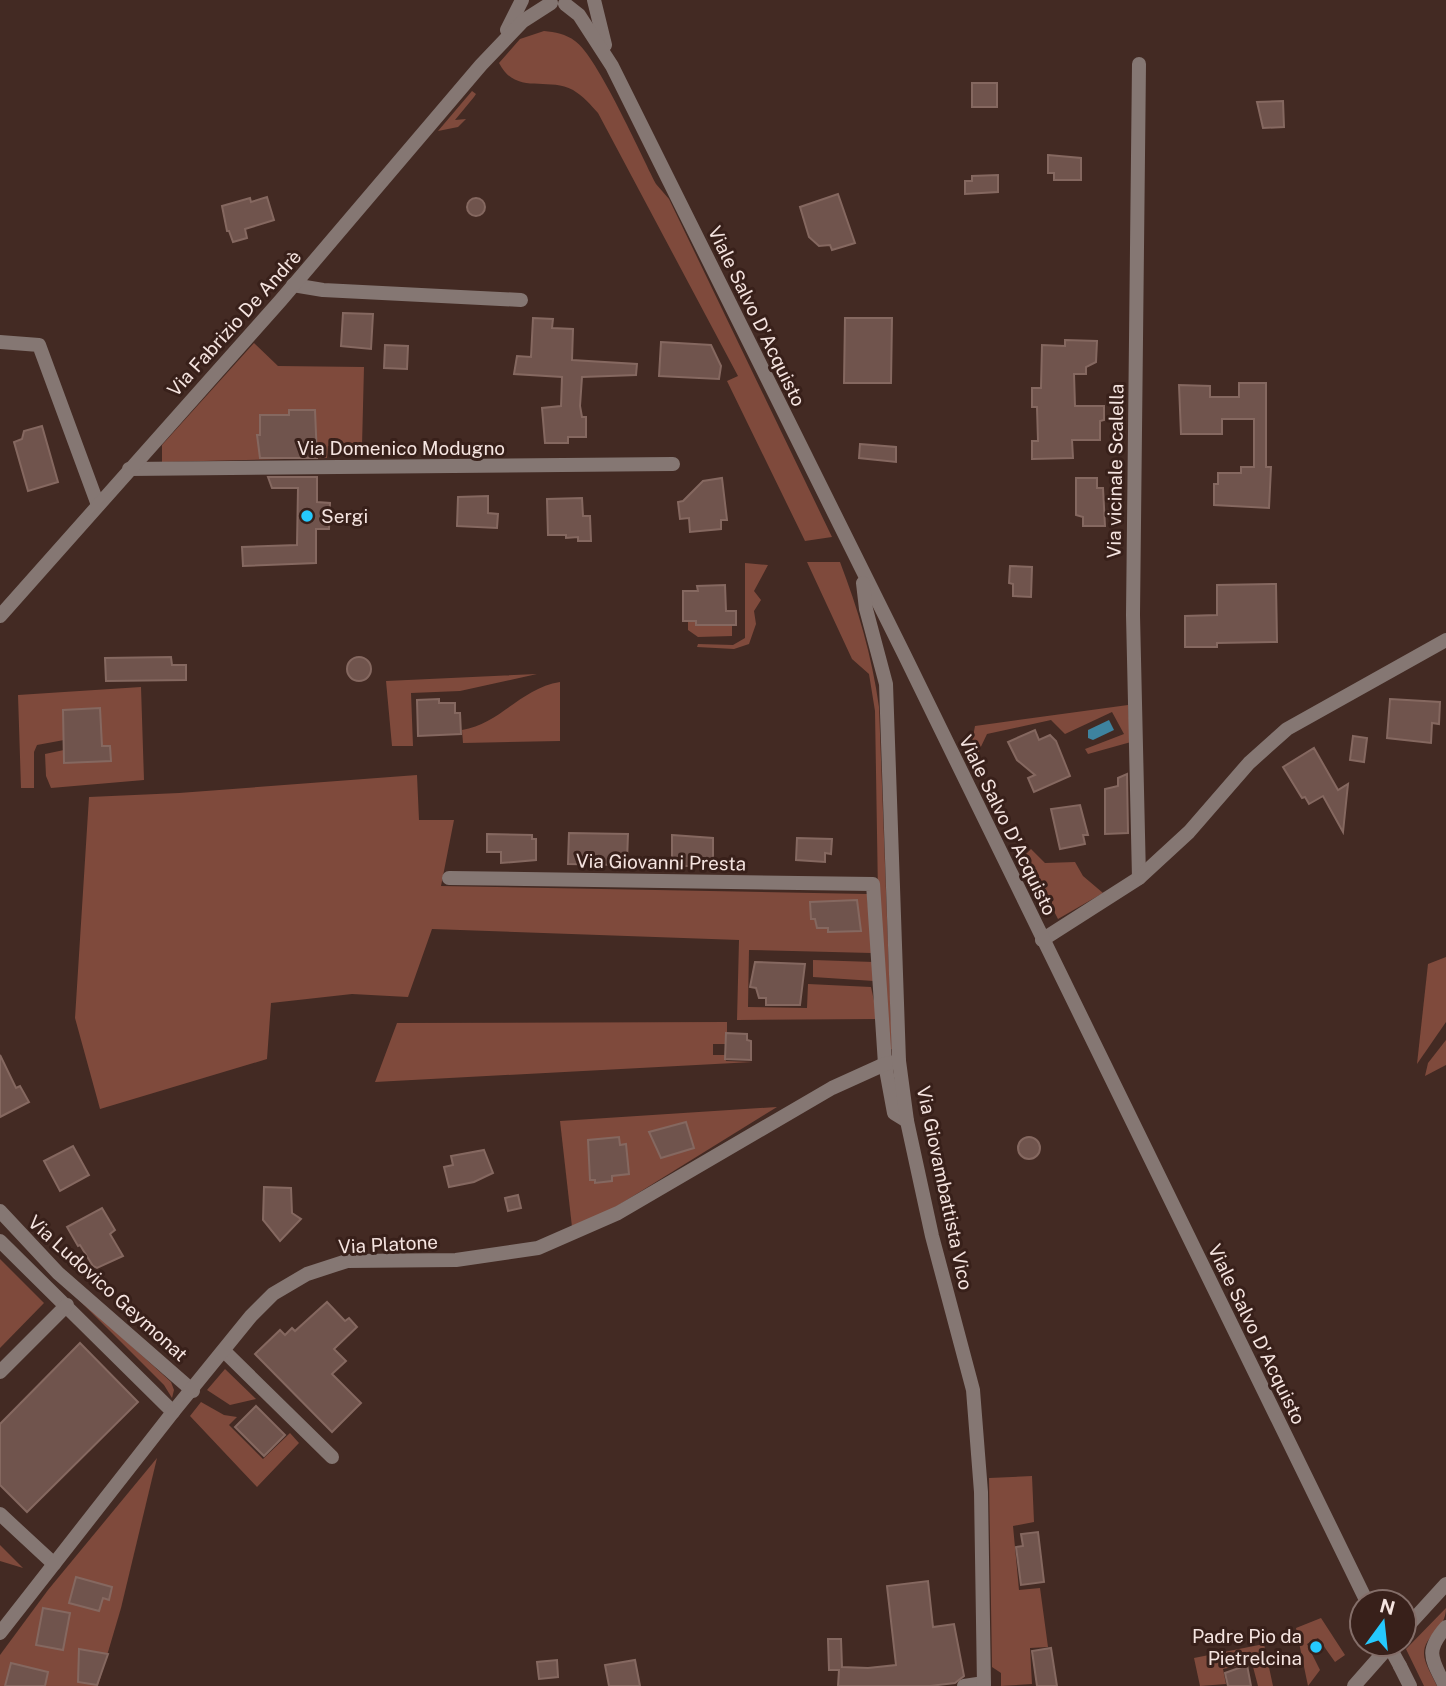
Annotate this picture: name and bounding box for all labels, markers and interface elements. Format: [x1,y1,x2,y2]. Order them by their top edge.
street label: Viale Salvo D'Acquisto [704,222,810,410]
street label: Via Fabrizio De Andrè [163,245,305,401]
street label: Via vicinale Scalella [1102,383,1128,559]
street label: Via Domenico Modugno [297,437,505,459]
place label: Sergi [321,505,368,527]
marker: Sergi [299,508,315,524]
street label: Viale Salvo D'Acquisto [955,731,1061,919]
street label: Via Giovanni Presta [576,850,746,874]
street label: Via Giovambattista Vico [913,1084,977,1292]
street label: Via Ludovico Geymonat [24,1211,192,1365]
street label: Via Platone [337,1230,439,1258]
street label: Viale Salvo D'Acquisto [1204,1240,1310,1428]
north arrow [1348,1588,1418,1658]
text: N [1377,1594,1397,1619]
place label: Padre Pio da Pietrelcina [1192,1625,1302,1669]
marker: Padre Pio da Pietrelcina [1308,1639,1324,1655]

